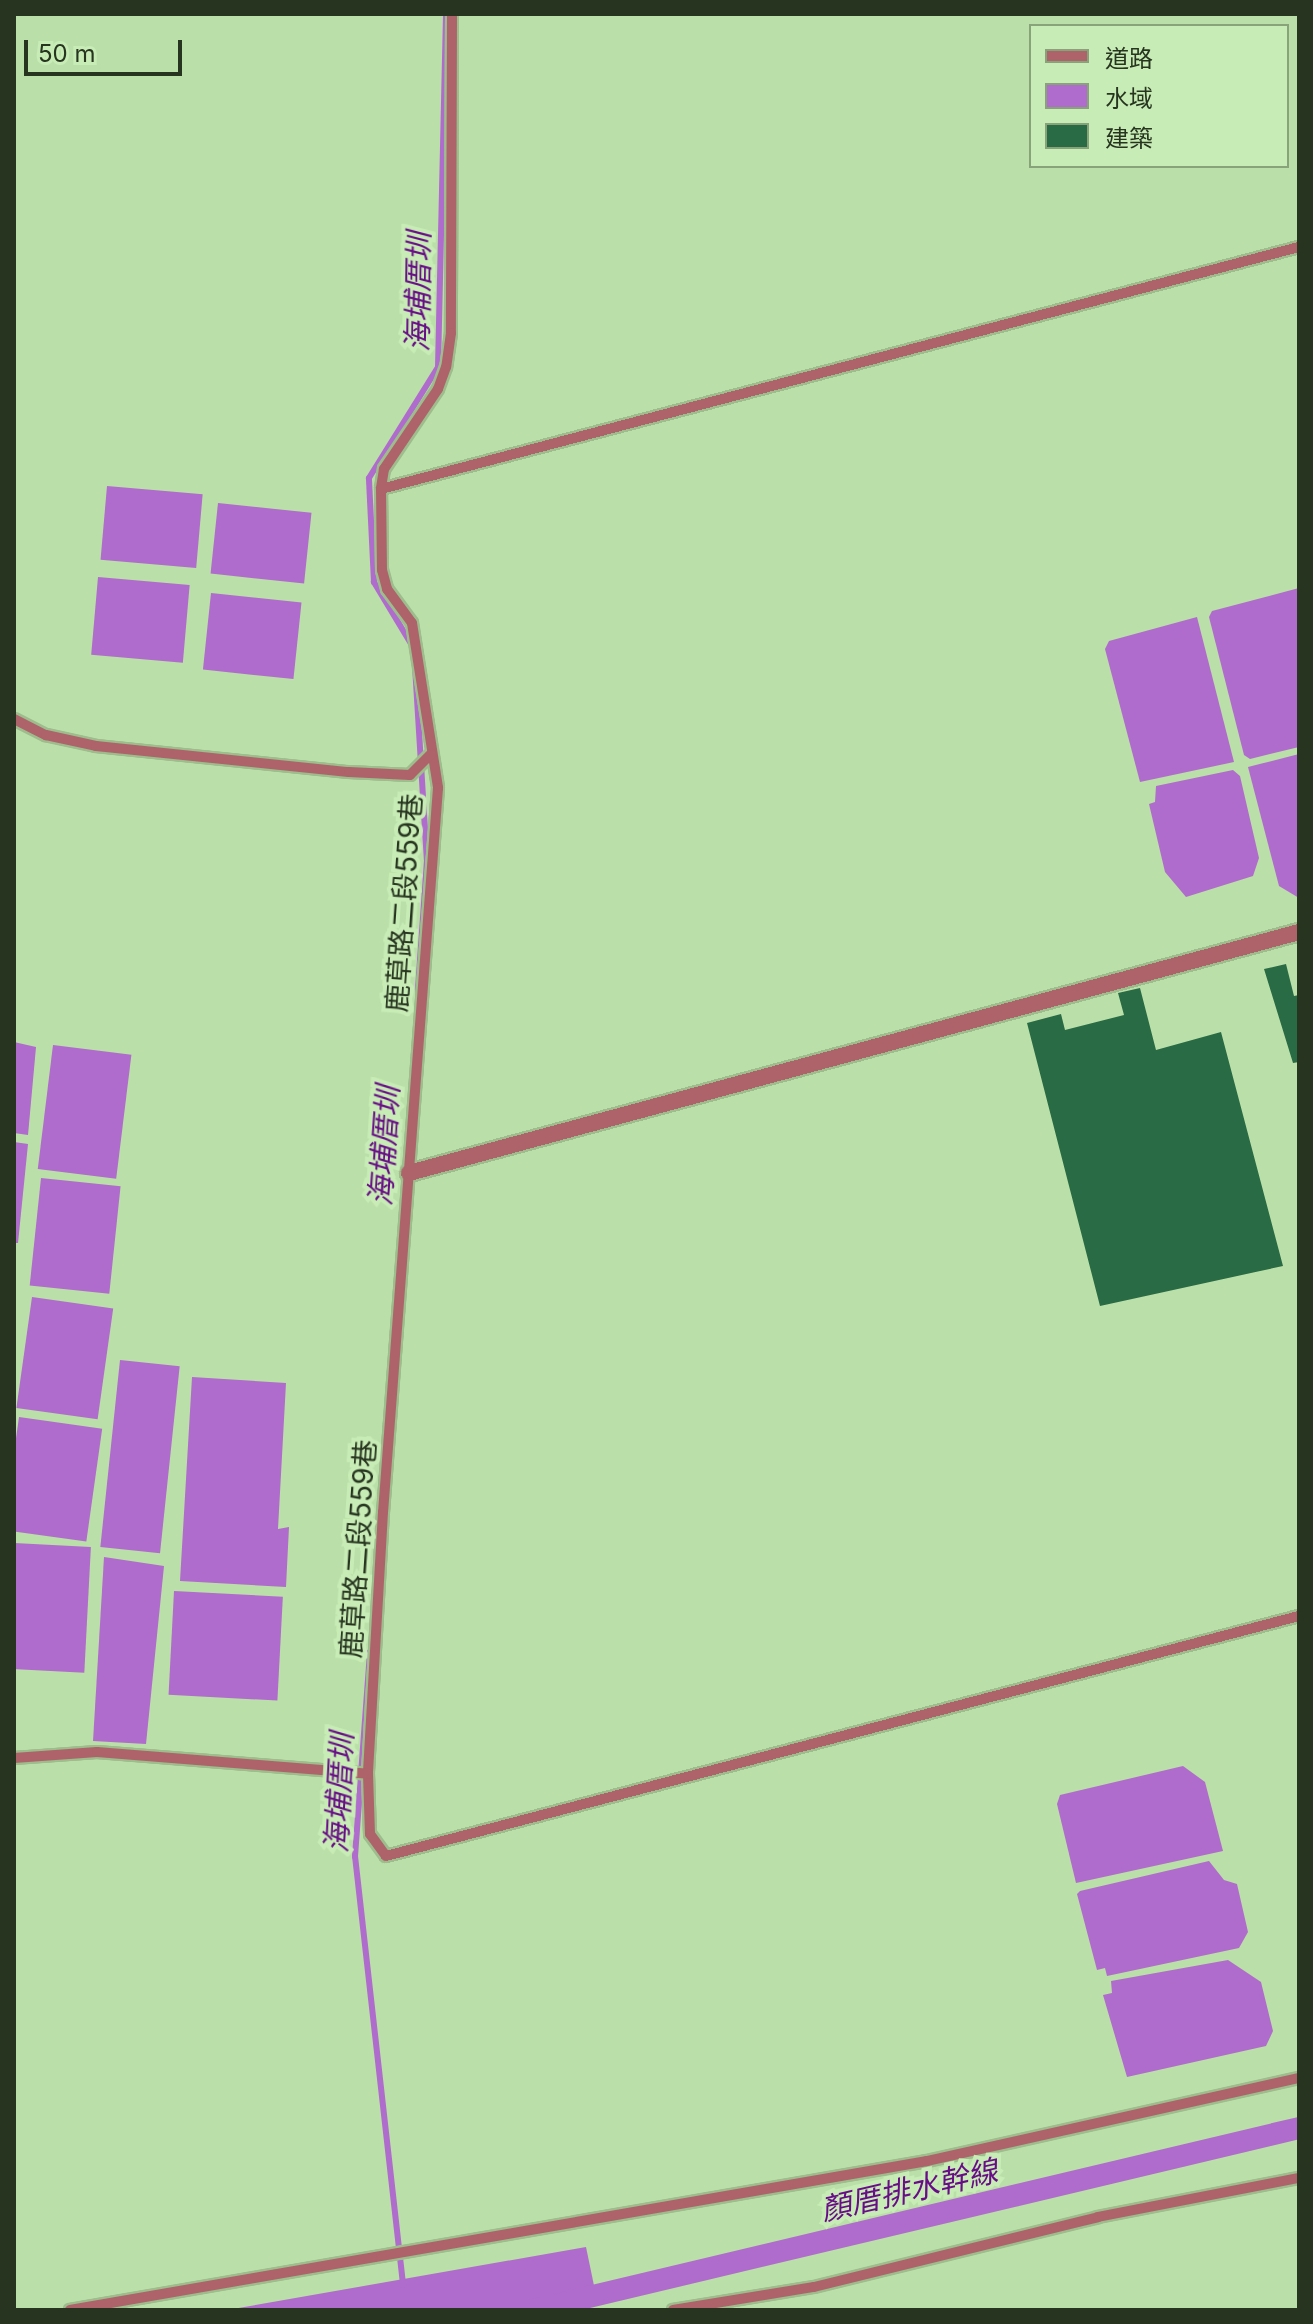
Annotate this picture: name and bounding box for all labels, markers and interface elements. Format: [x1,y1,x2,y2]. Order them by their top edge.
scale bar [28,24,186,74]
legend [1029,24,1289,168]
text: 50 m [38,39,96,68]
text: 道路 [1105,44,1153,73]
text: 水域 [1105,84,1153,113]
text: 建築 [1105,124,1153,153]
water label: 海埔厝圳 [399,232,437,352]
street label: 鹿草路二段559巷 [380,792,428,1014]
water label: 海埔厝圳 [362,1085,406,1207]
street label: 鹿草路二段559巷 [334,1438,382,1660]
water label: 海埔厝圳 [318,1732,360,1854]
water label: 顏厝排水幹線 [817,2152,1001,2228]

